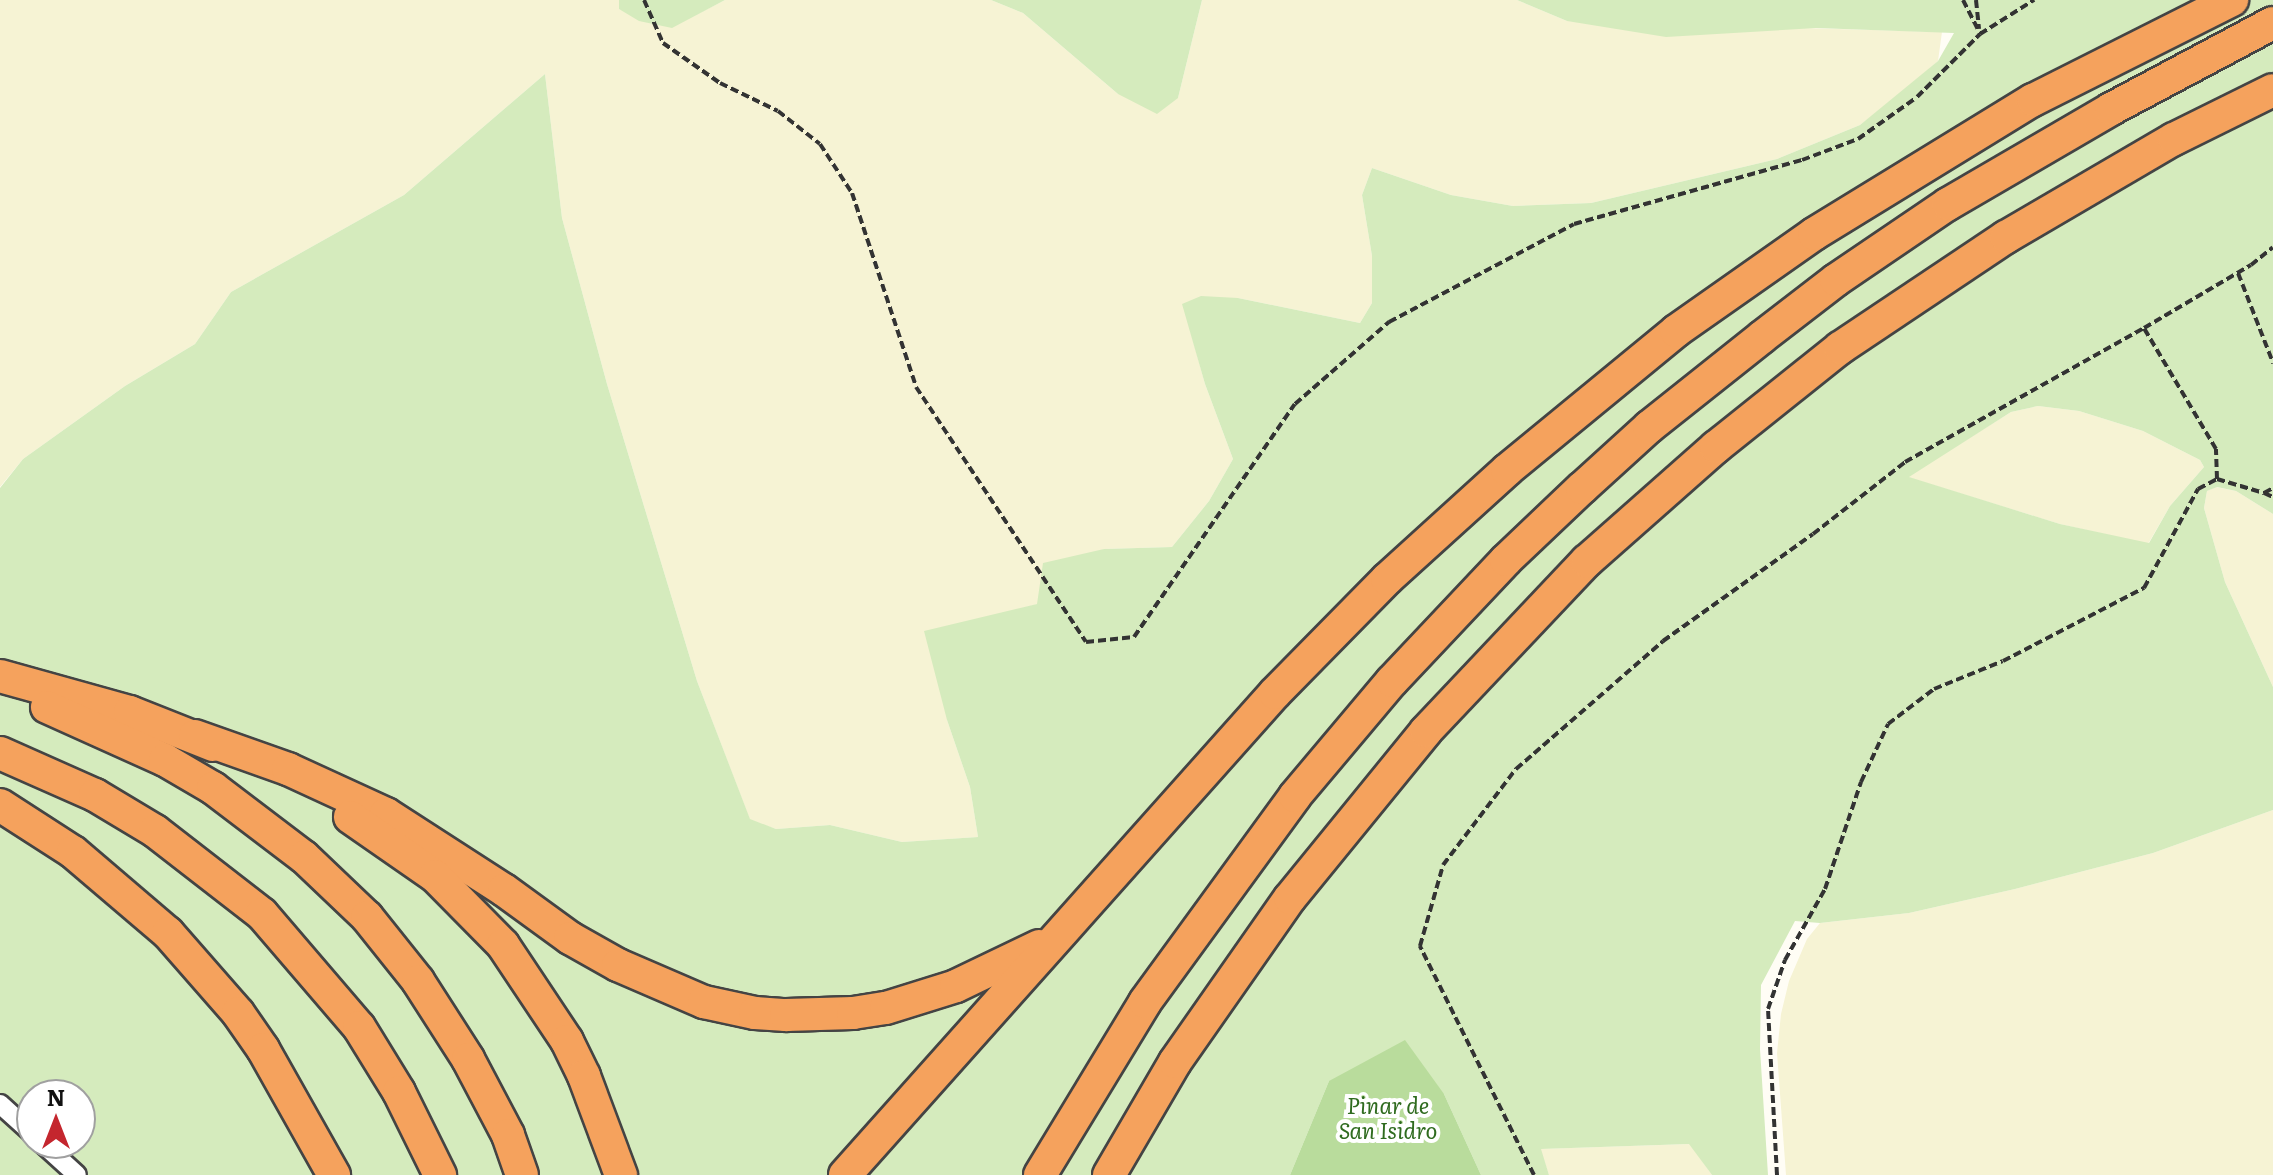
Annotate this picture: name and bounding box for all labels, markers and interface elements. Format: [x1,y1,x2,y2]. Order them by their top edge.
north arrow [16,1079,96,1159]
text: N [47,1080,65,1113]
park label: Pinar de San Isidro [1339,1091,1437,1142]

